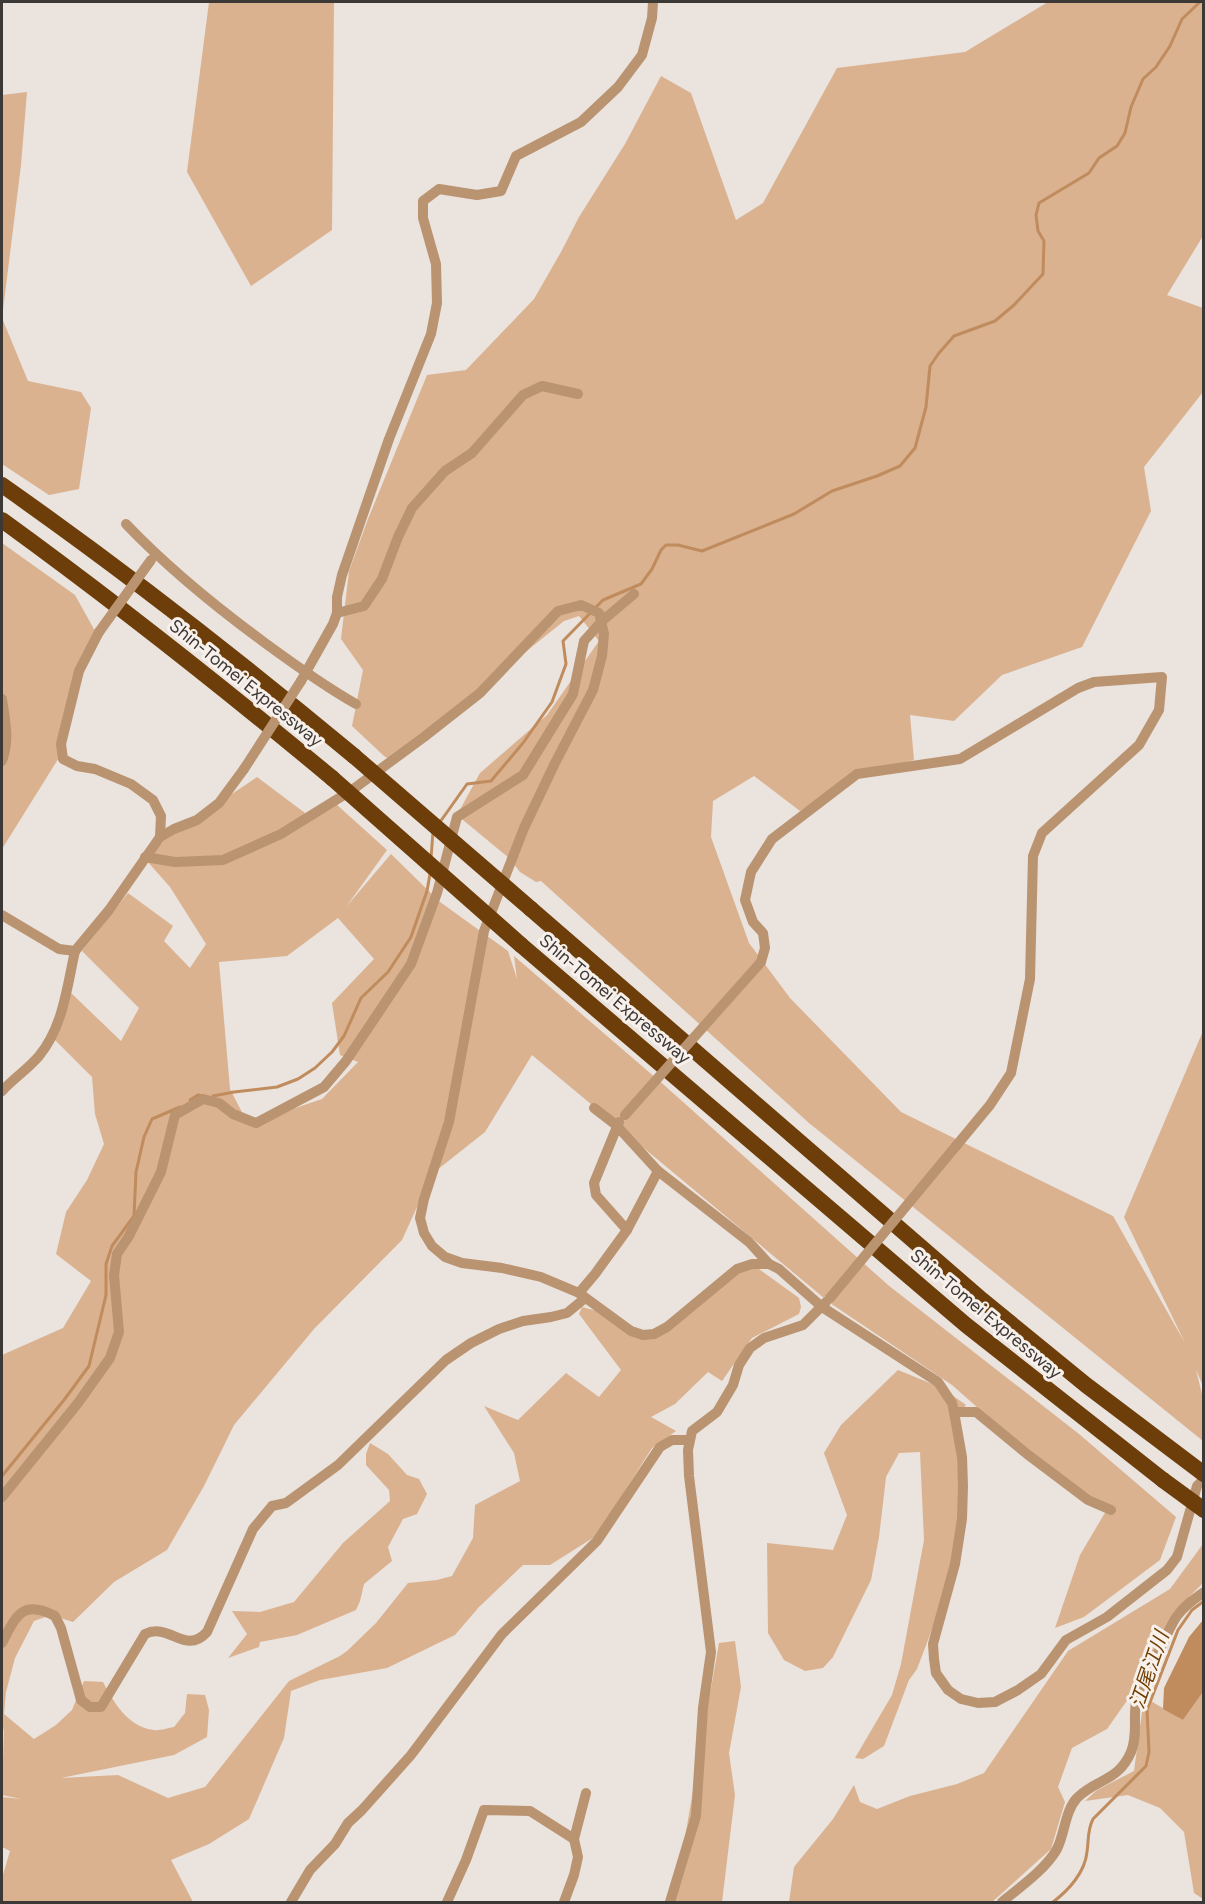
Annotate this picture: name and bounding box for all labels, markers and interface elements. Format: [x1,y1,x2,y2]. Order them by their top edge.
street label: Shin-Tomei Expressway [165,614,327,752]
street label: Shin-Tomei Expressway [535,929,696,1069]
street label: Shin-Tomei Expressway [906,1244,1067,1384]
water label: 江尾江川 [1125,1626,1174,1712]

